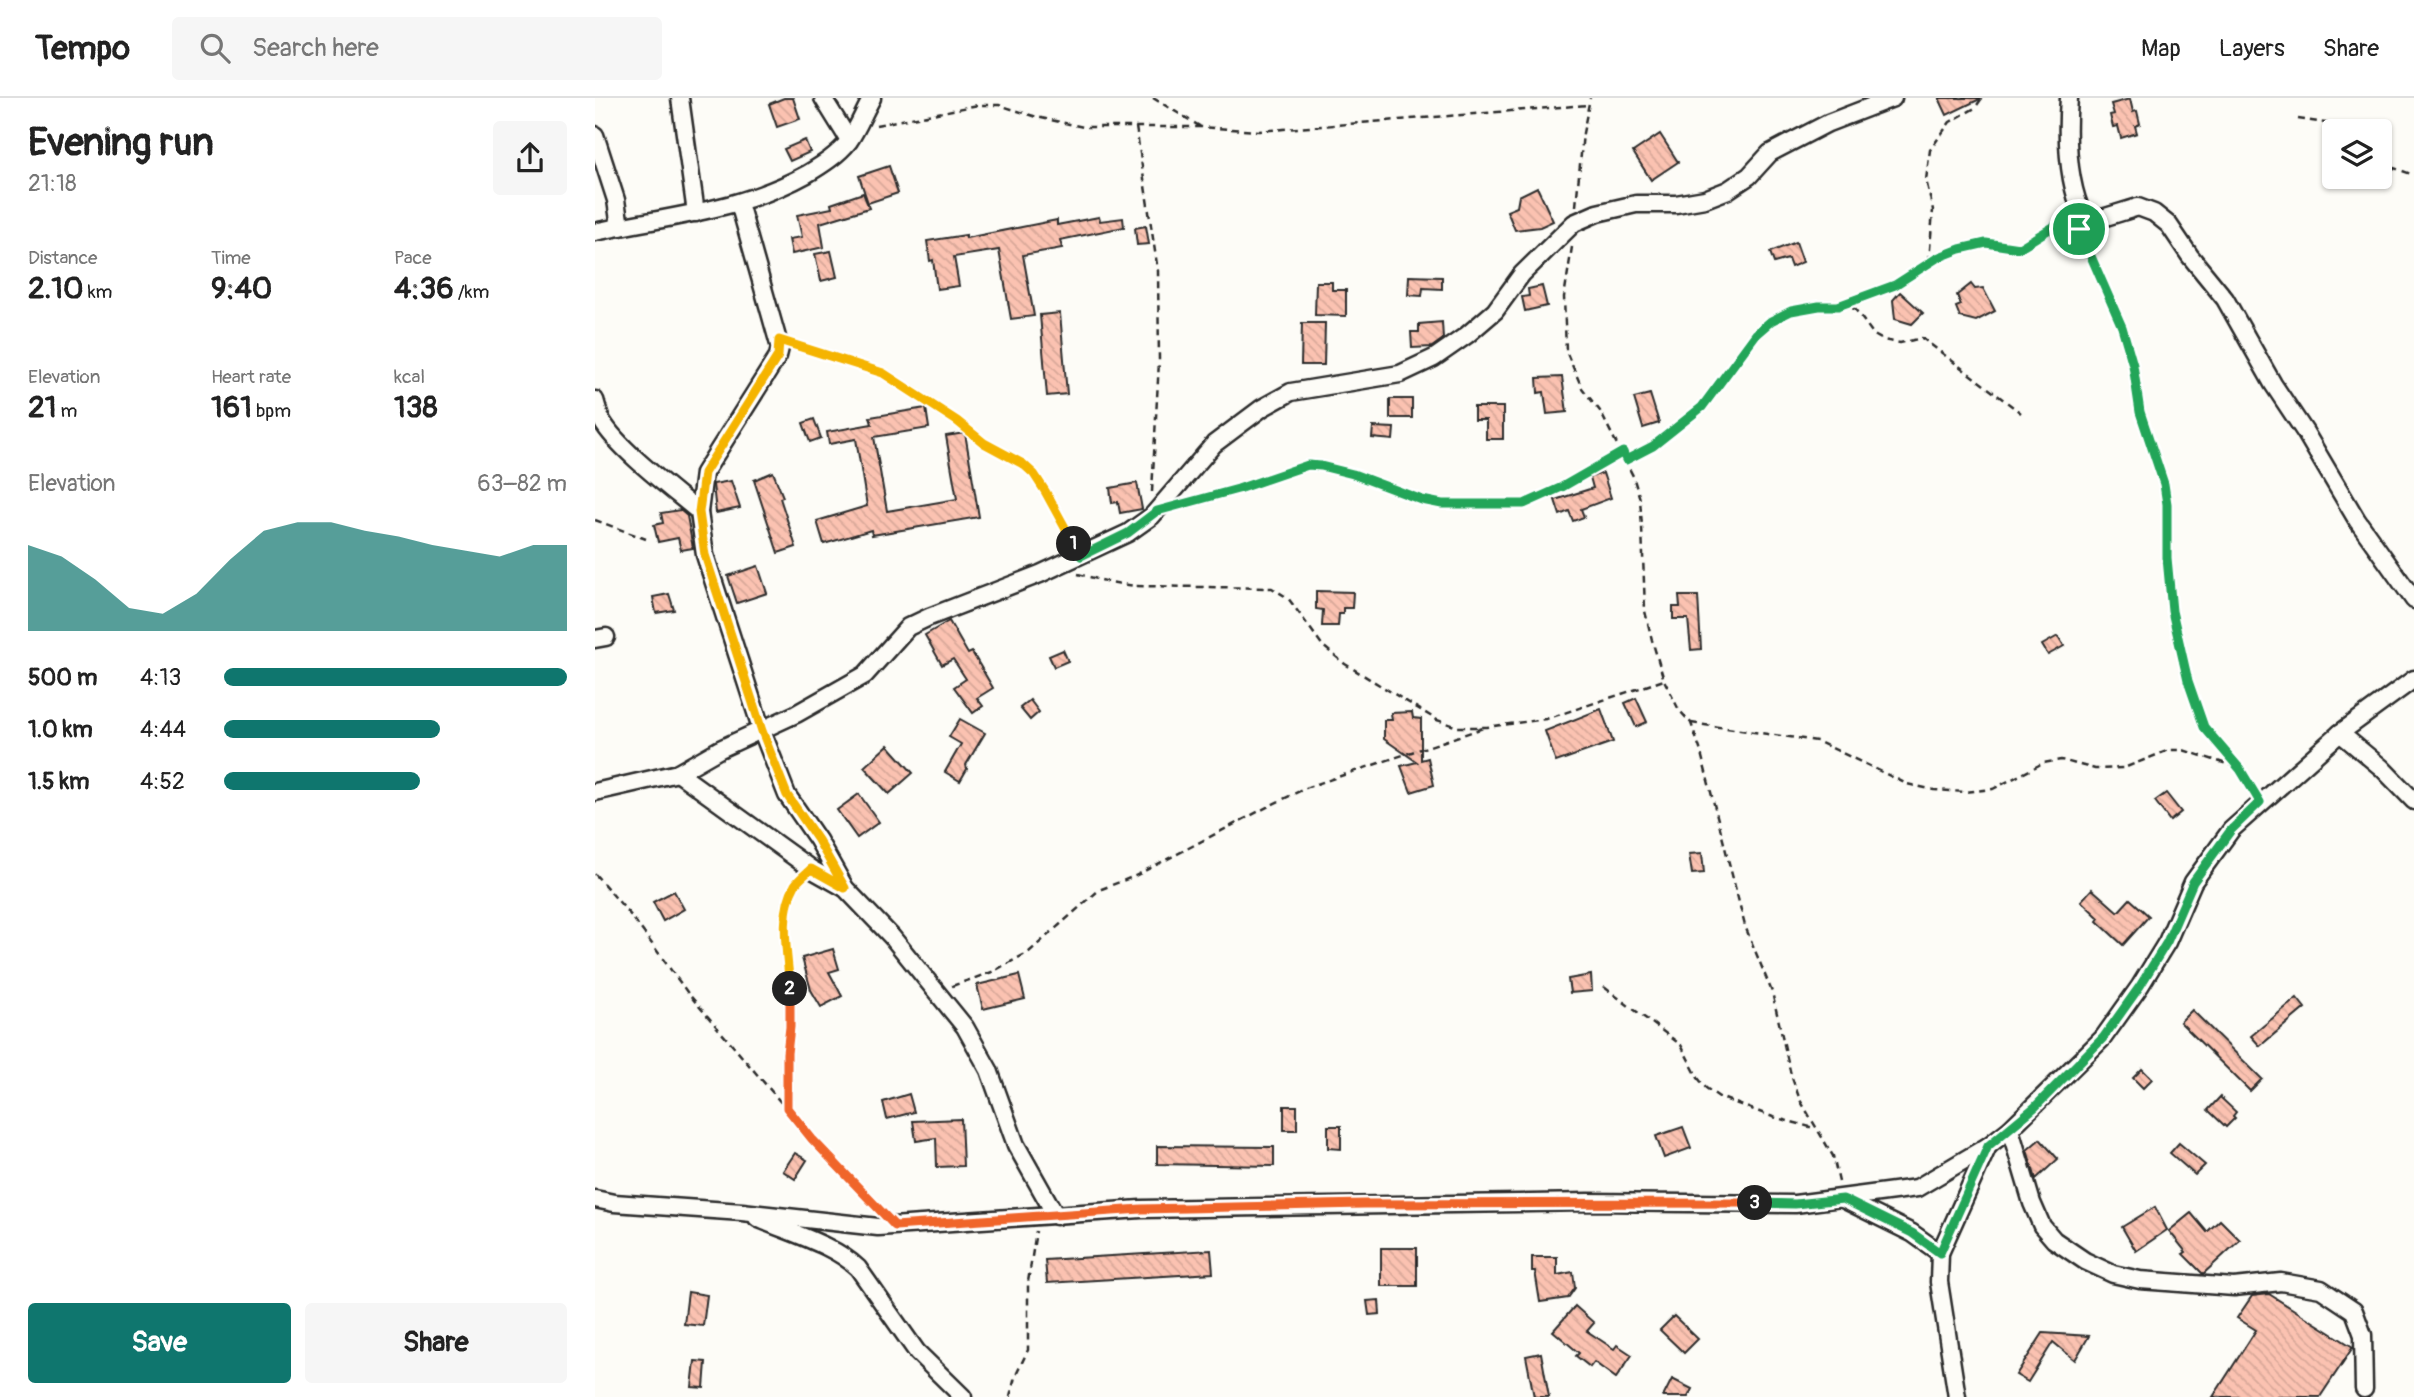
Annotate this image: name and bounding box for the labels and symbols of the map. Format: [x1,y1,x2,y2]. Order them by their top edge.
pin [2049,199,2109,259]
pin: 1 [1057,526,1091,562]
pin: 2 [773,972,807,1006]
pin: 3 [1737,1186,1773,1220]

